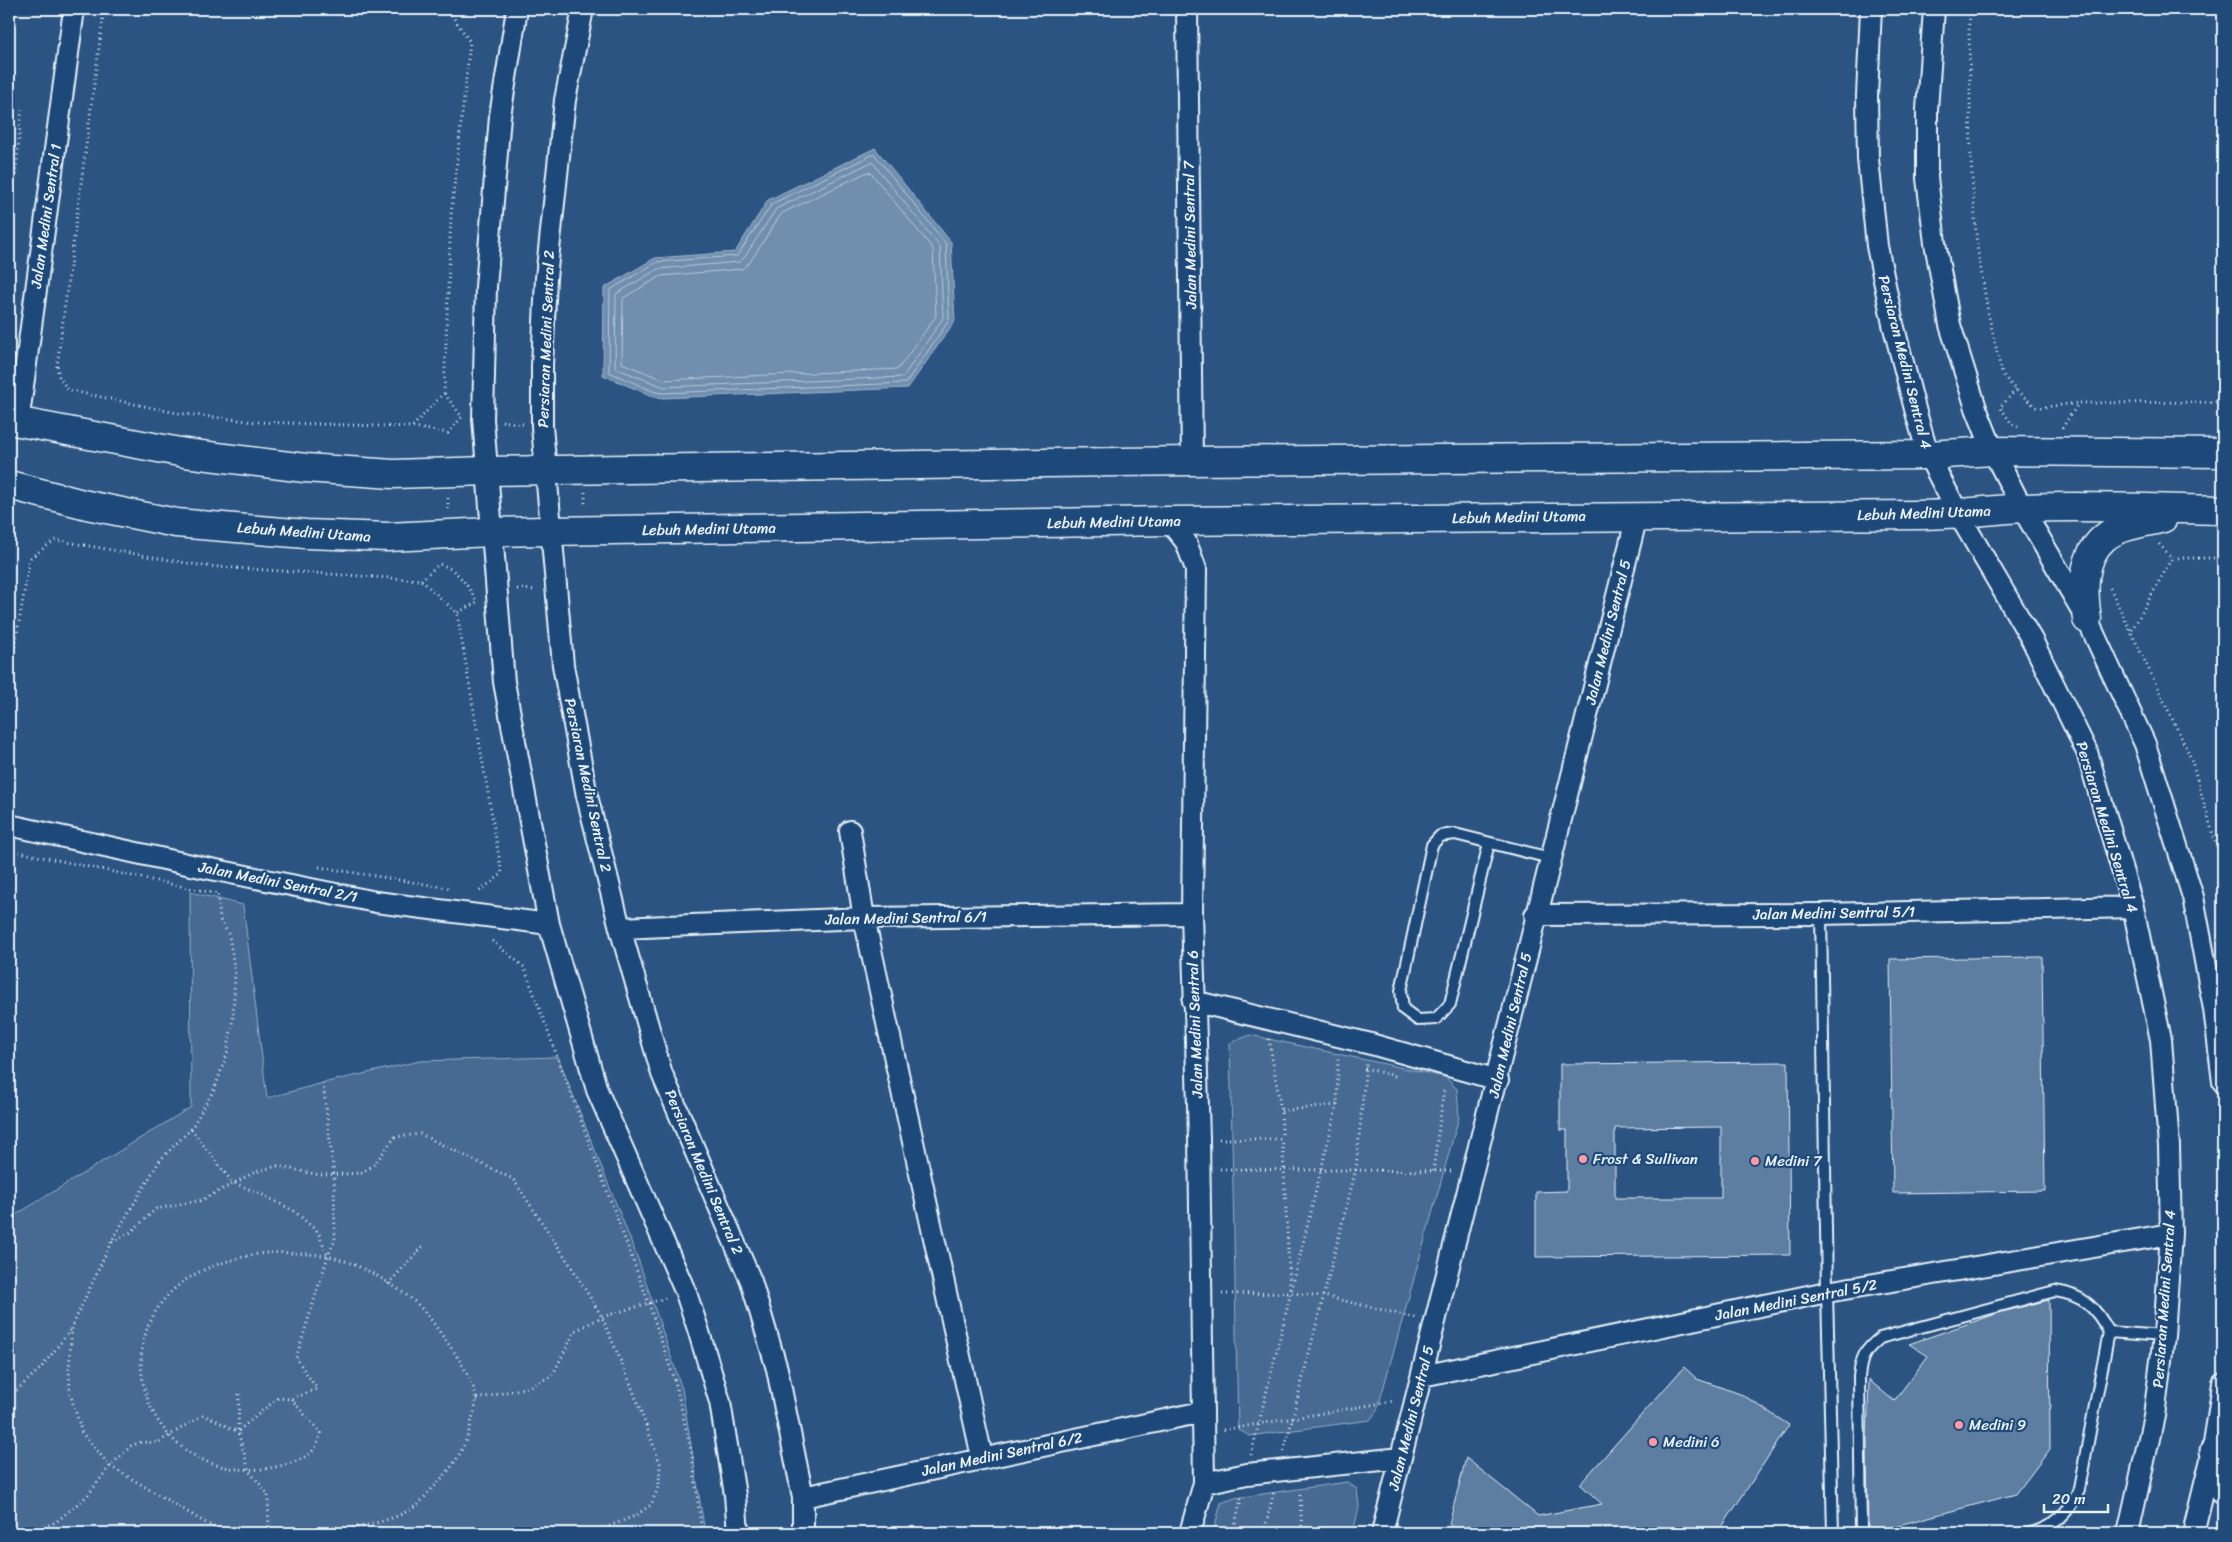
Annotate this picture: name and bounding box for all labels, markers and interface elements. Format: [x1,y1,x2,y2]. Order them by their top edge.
street label: Jalan Medini Sentral 1 [23,142,69,291]
street label: Jalan Medini Sentral 7 [1176,159,1204,310]
street label: Persiaran Medini Sentral 2 [530,249,562,428]
street label: Persiaran Medini Sentral 4 [1871,272,1939,452]
street label: Lebuh Medini Utama [1857,498,1992,528]
street label: Lebuh Medini Utama [1452,503,1587,531]
street label: Lebuh Medini Utama [1047,508,1182,536]
street label: Lebuh Medini Utama [236,514,372,550]
street label: Lebuh Medini Utama [642,515,777,543]
street label: Jalan Medini Sentral 5 [1577,557,1639,708]
street label: Persiaran Medini Sentral 2 [557,695,619,875]
street label: Persiaran Medini Sentral 4 [2068,738,2146,916]
street label: Jalan Medini Sentral 2/1 [195,854,360,910]
street label: Jalan Medini Sentral 5/1 [1752,899,1915,927]
street label: Jalan Medini Sentral 6/1 [824,904,987,932]
street label: Jalan Medini Sentral 6 [1179,950,1211,1099]
street label: Jalan Medini Sentral 5 [1480,950,1539,1101]
street label: Persiaran Medini Sentral 2 [657,1085,751,1259]
place label: Frost & Sullivan [1593,1146,1698,1172]
place label: Medini 7 [1765,1148,1823,1174]
marker: Frost & Sullivan [1577,1153,1589,1165]
marker: Medini 7 [1749,1155,1761,1167]
street label: Persiaran Medini Sentral 4 [2145,1209,2183,1389]
street label: Jalan Medini Sentral 5/2 [1712,1271,1880,1329]
street label: Jalan Medini Sentral 5 [1380,1343,1442,1494]
place label: Medini 9 [1969,1412,2026,1438]
marker: Medini 9 [1953,1419,1965,1431]
street label: Jalan Medini Sentral 6/2 [918,1424,1085,1484]
place label: Medini 6 [1663,1429,1720,1455]
marker: Medini 6 [1647,1436,1659,1448]
scale bar [2044,1482,2108,1514]
text: 20 m [2052,1486,2086,1512]

